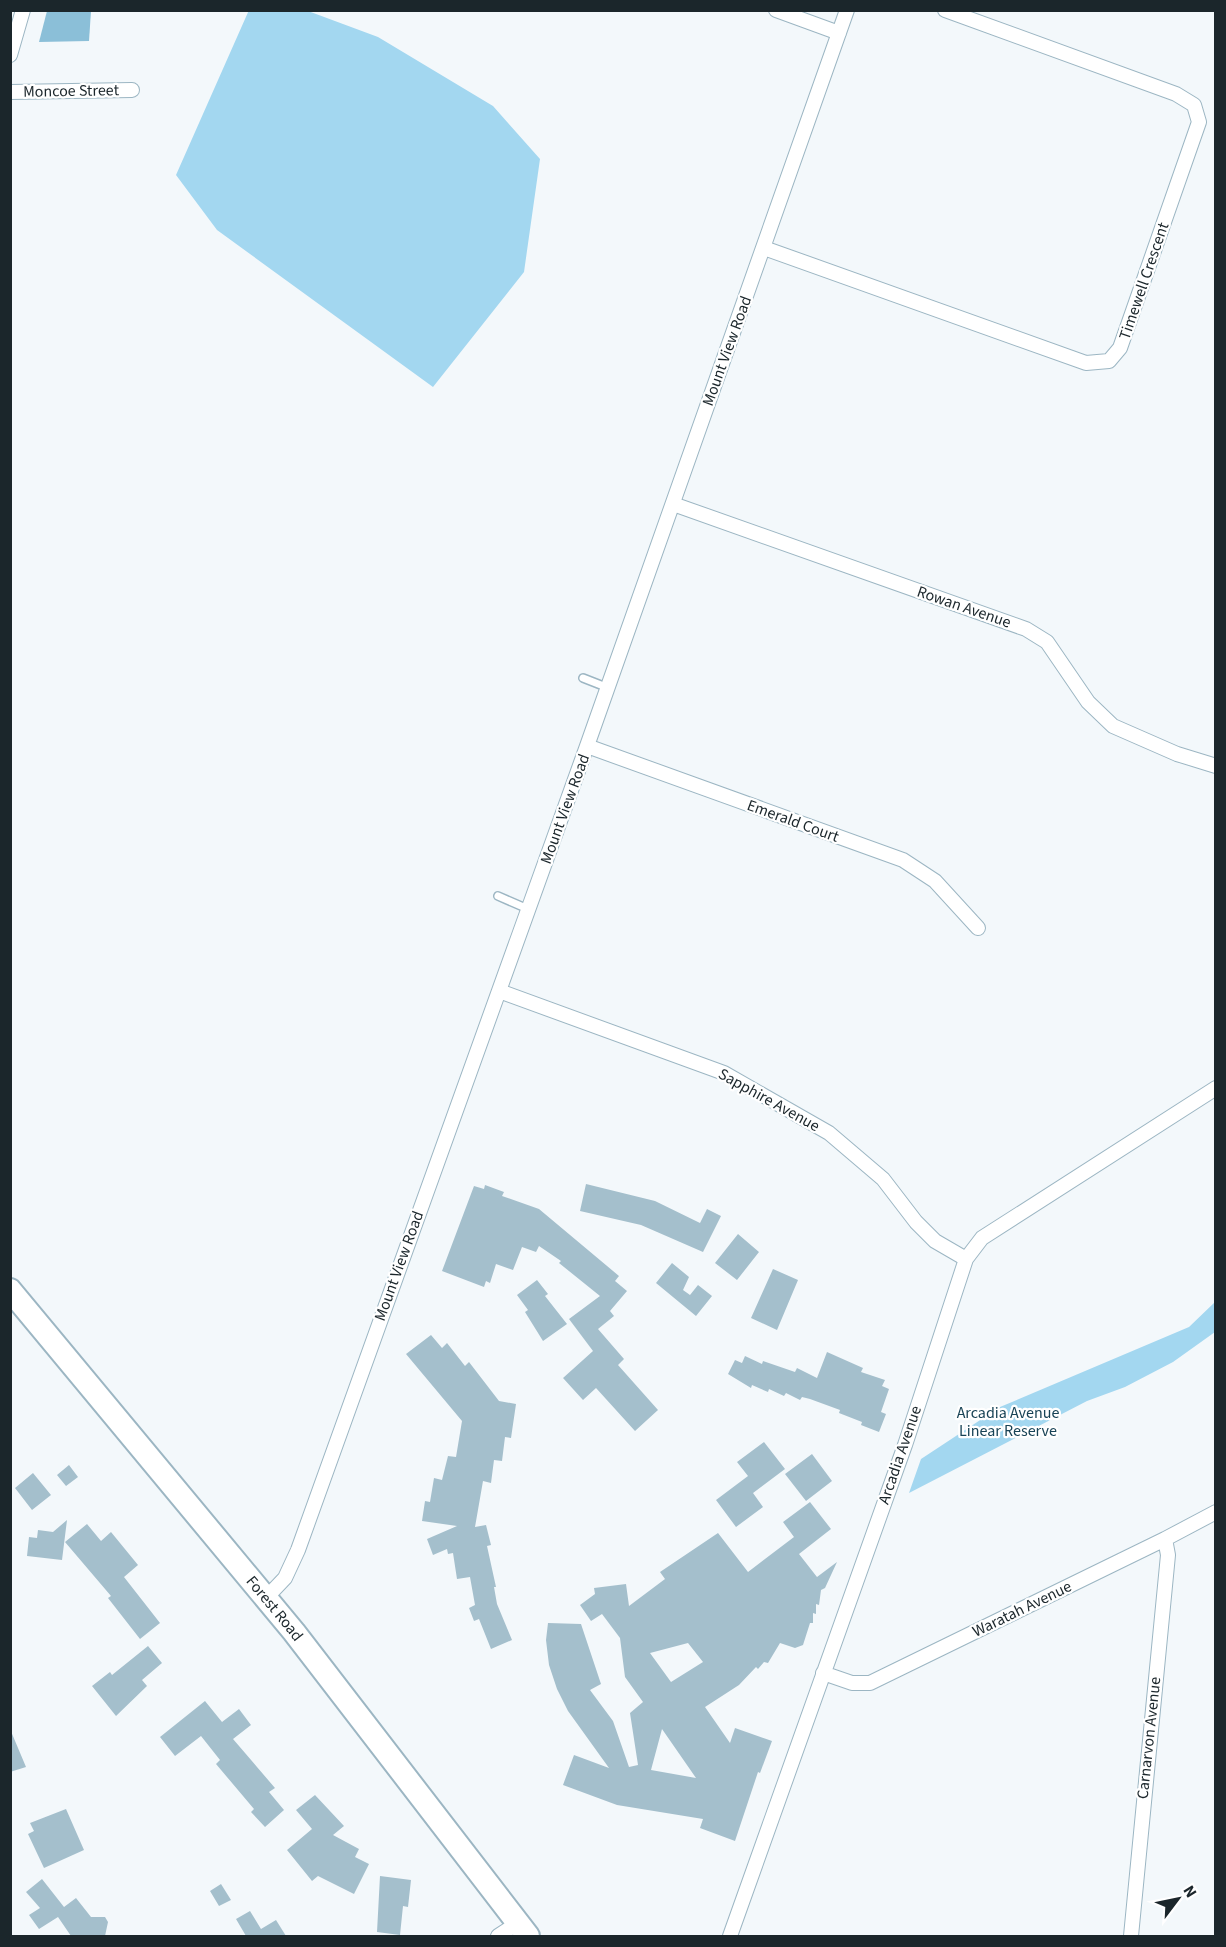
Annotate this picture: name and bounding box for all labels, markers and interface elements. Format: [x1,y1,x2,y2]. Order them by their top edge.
street label: Moncoe Street [23,79,120,103]
street label: Timewell Crescent [1114,219,1175,343]
street label: Mount View Road [697,293,757,409]
street label: Rowan Avenue [914,581,1014,633]
street label: Mount View Road [535,751,595,867]
street label: Emerald Court [744,794,843,848]
street label: Sapphire Avenue [714,1063,824,1137]
street label: Mount View Road [369,1208,429,1324]
park label: Arcadia Avenue Linear Reserve [957,1402,1059,1442]
street label: Arcadia Avenue [873,1403,927,1507]
street label: Forest Road [241,1571,308,1646]
street label: Waratah Avenue [969,1575,1075,1643]
street label: Carnarvon Avenue [1132,1676,1166,1800]
north arrow [1148,1869,1208,1929]
text: N [1178,1881,1202,1902]

